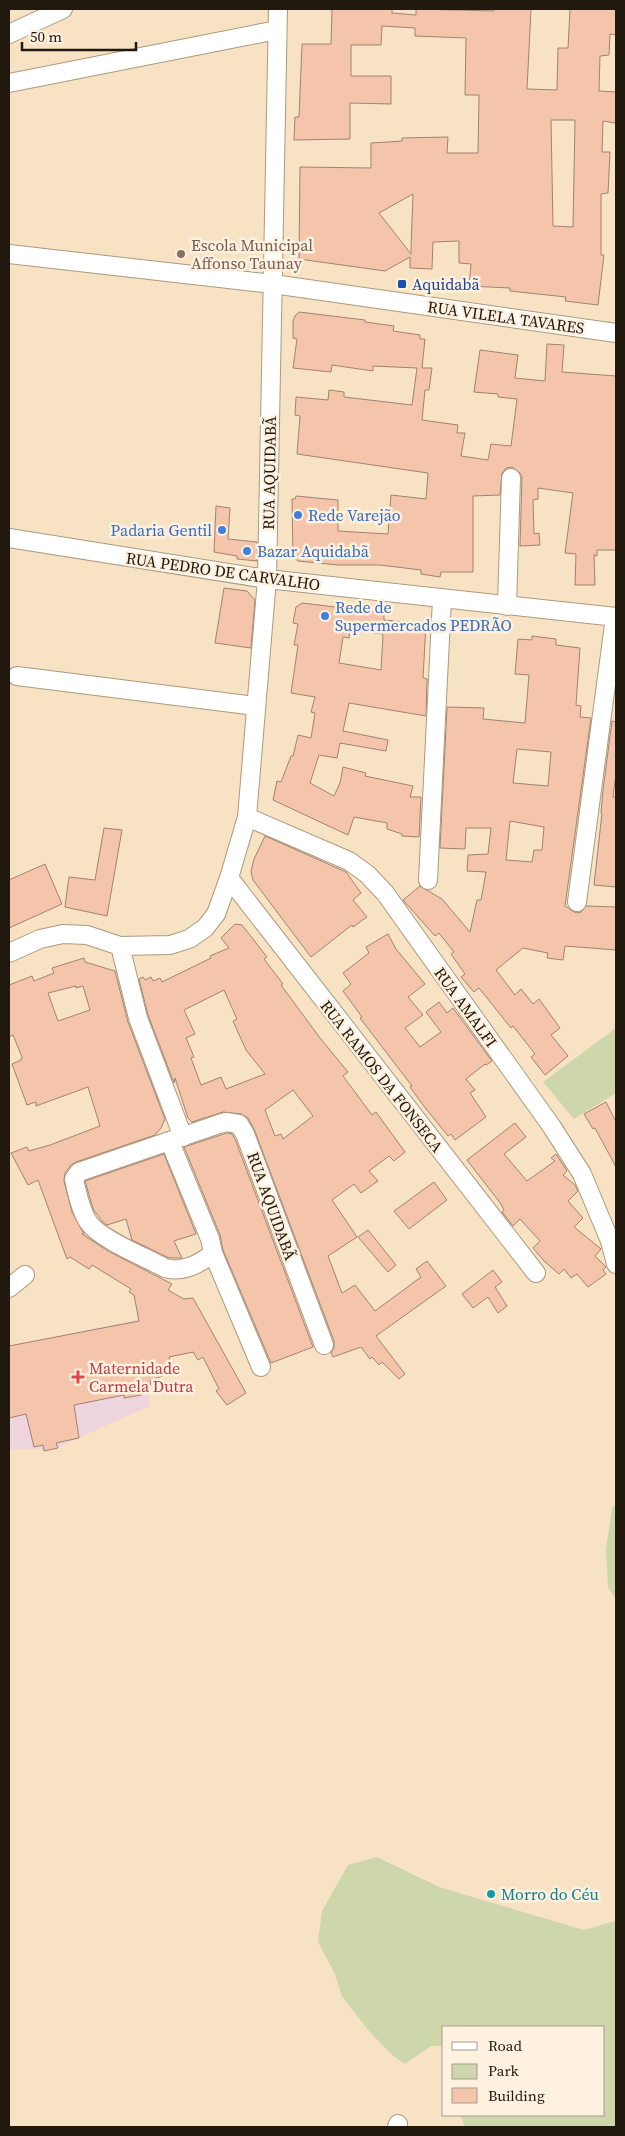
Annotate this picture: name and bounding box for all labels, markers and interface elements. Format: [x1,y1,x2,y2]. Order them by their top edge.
scale bar [22,20,136,52]
text: 50 m [30,26,62,47]
place label: Escola Municipal Affonso Taunay [191,234,313,274]
marker: Escola Municipal Affonso Taunay [175,248,187,260]
place label: Aquidabã [412,273,481,295]
marker: Aquidabã [396,278,408,290]
street label: RUA VILELA TAVARES [426,295,586,339]
street label: RUA AQUIDABÃ [257,415,281,530]
place label: Rede Varejão [308,504,401,526]
marker: Rede Varejão [292,509,304,521]
place label: Padaria Gentil [111,519,212,541]
marker: Padaria Gentil [216,524,228,536]
place label: Bazar Aquidabã [257,540,370,562]
marker: Bazar Aquidabã [241,545,253,557]
street label: RUA PEDRO DE CARVALHO [124,546,322,596]
place label: Rede de Supermercados PEDRÃO [335,596,512,636]
marker: Rede de Supermercados PEDRÃO [319,610,331,622]
street label: RUA AMALFI [429,962,503,1052]
street label: RUA RAMOS DA FONSECA [316,995,449,1157]
street label: RUA AQUIDABÃ [242,1149,302,1264]
place label: Maternidade Carmela Dutra [89,1357,194,1397]
marker: Maternidade Carmela Dutra [71,1370,85,1384]
place label: Morro do Céu [501,1883,599,1905]
marker: Morro do Céu [485,1888,497,1900]
legend [442,2026,605,2116]
text: Road [488,2035,522,2056]
text: Park [488,2060,520,2081]
text: Building [488,2085,545,2106]

